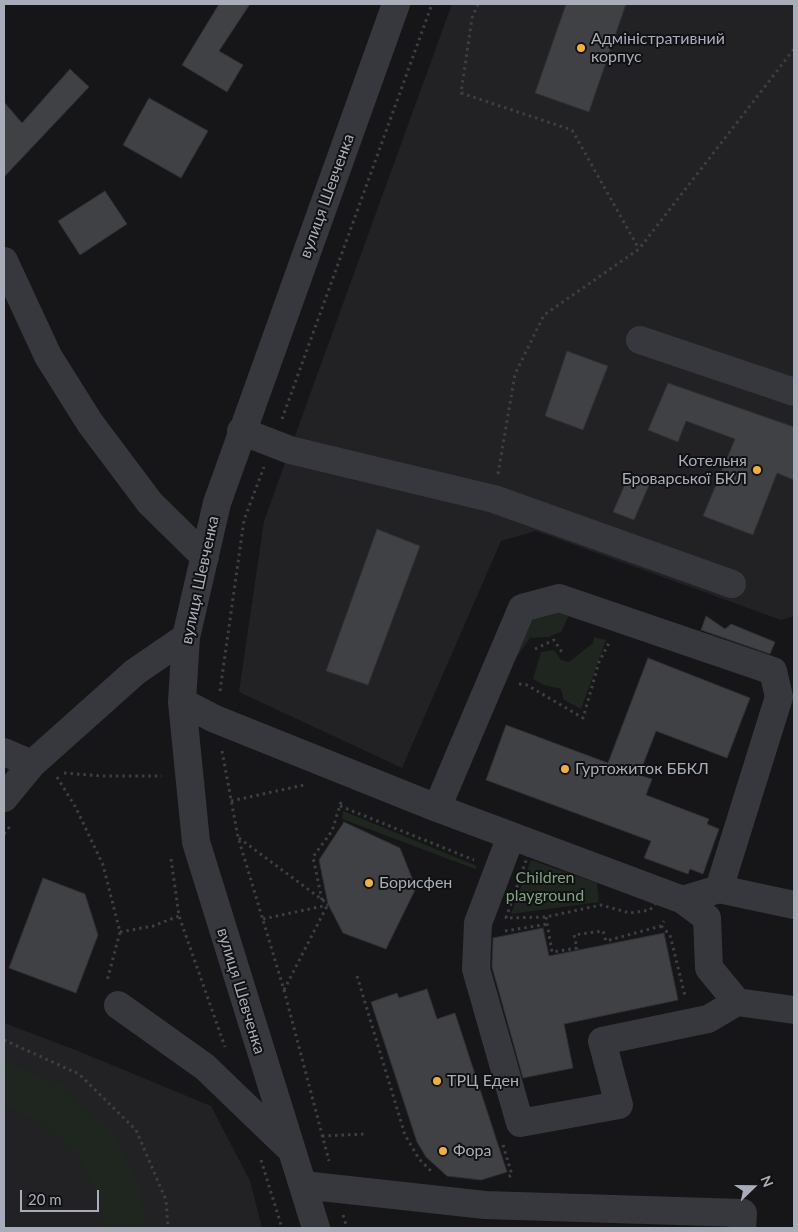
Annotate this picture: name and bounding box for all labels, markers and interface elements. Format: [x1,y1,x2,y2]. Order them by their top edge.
place label: Адміністративний корпус [591,29,725,67]
marker: Адміністративний корпус [575,42,587,54]
street label: вулиця Шевченка [296,131,358,261]
place label: Котельня Броварської БКЛ [622,451,747,489]
marker: Котельня Броварської БКЛ [751,464,763,476]
street label: вулиця Шевченка [177,514,223,646]
place label: Гуртожиток ББКЛ [575,759,709,779]
marker: Гуртожиток ББКЛ [559,763,571,775]
park label: Children playground [506,868,584,906]
place label: Борисфен [379,873,452,893]
marker: Борисфен [363,877,375,889]
street label: вулиця Шевченка [213,926,269,1056]
place label: ТРЦ Еден [447,1071,519,1091]
marker: ТРЦ Еден [431,1075,443,1087]
place label: Фора [453,1141,491,1161]
marker: Фора [437,1145,449,1157]
north arrow [728,1162,778,1212]
text: N [757,1173,777,1189]
scale bar [22,1180,101,1212]
text: 20 m [28,1190,62,1208]

